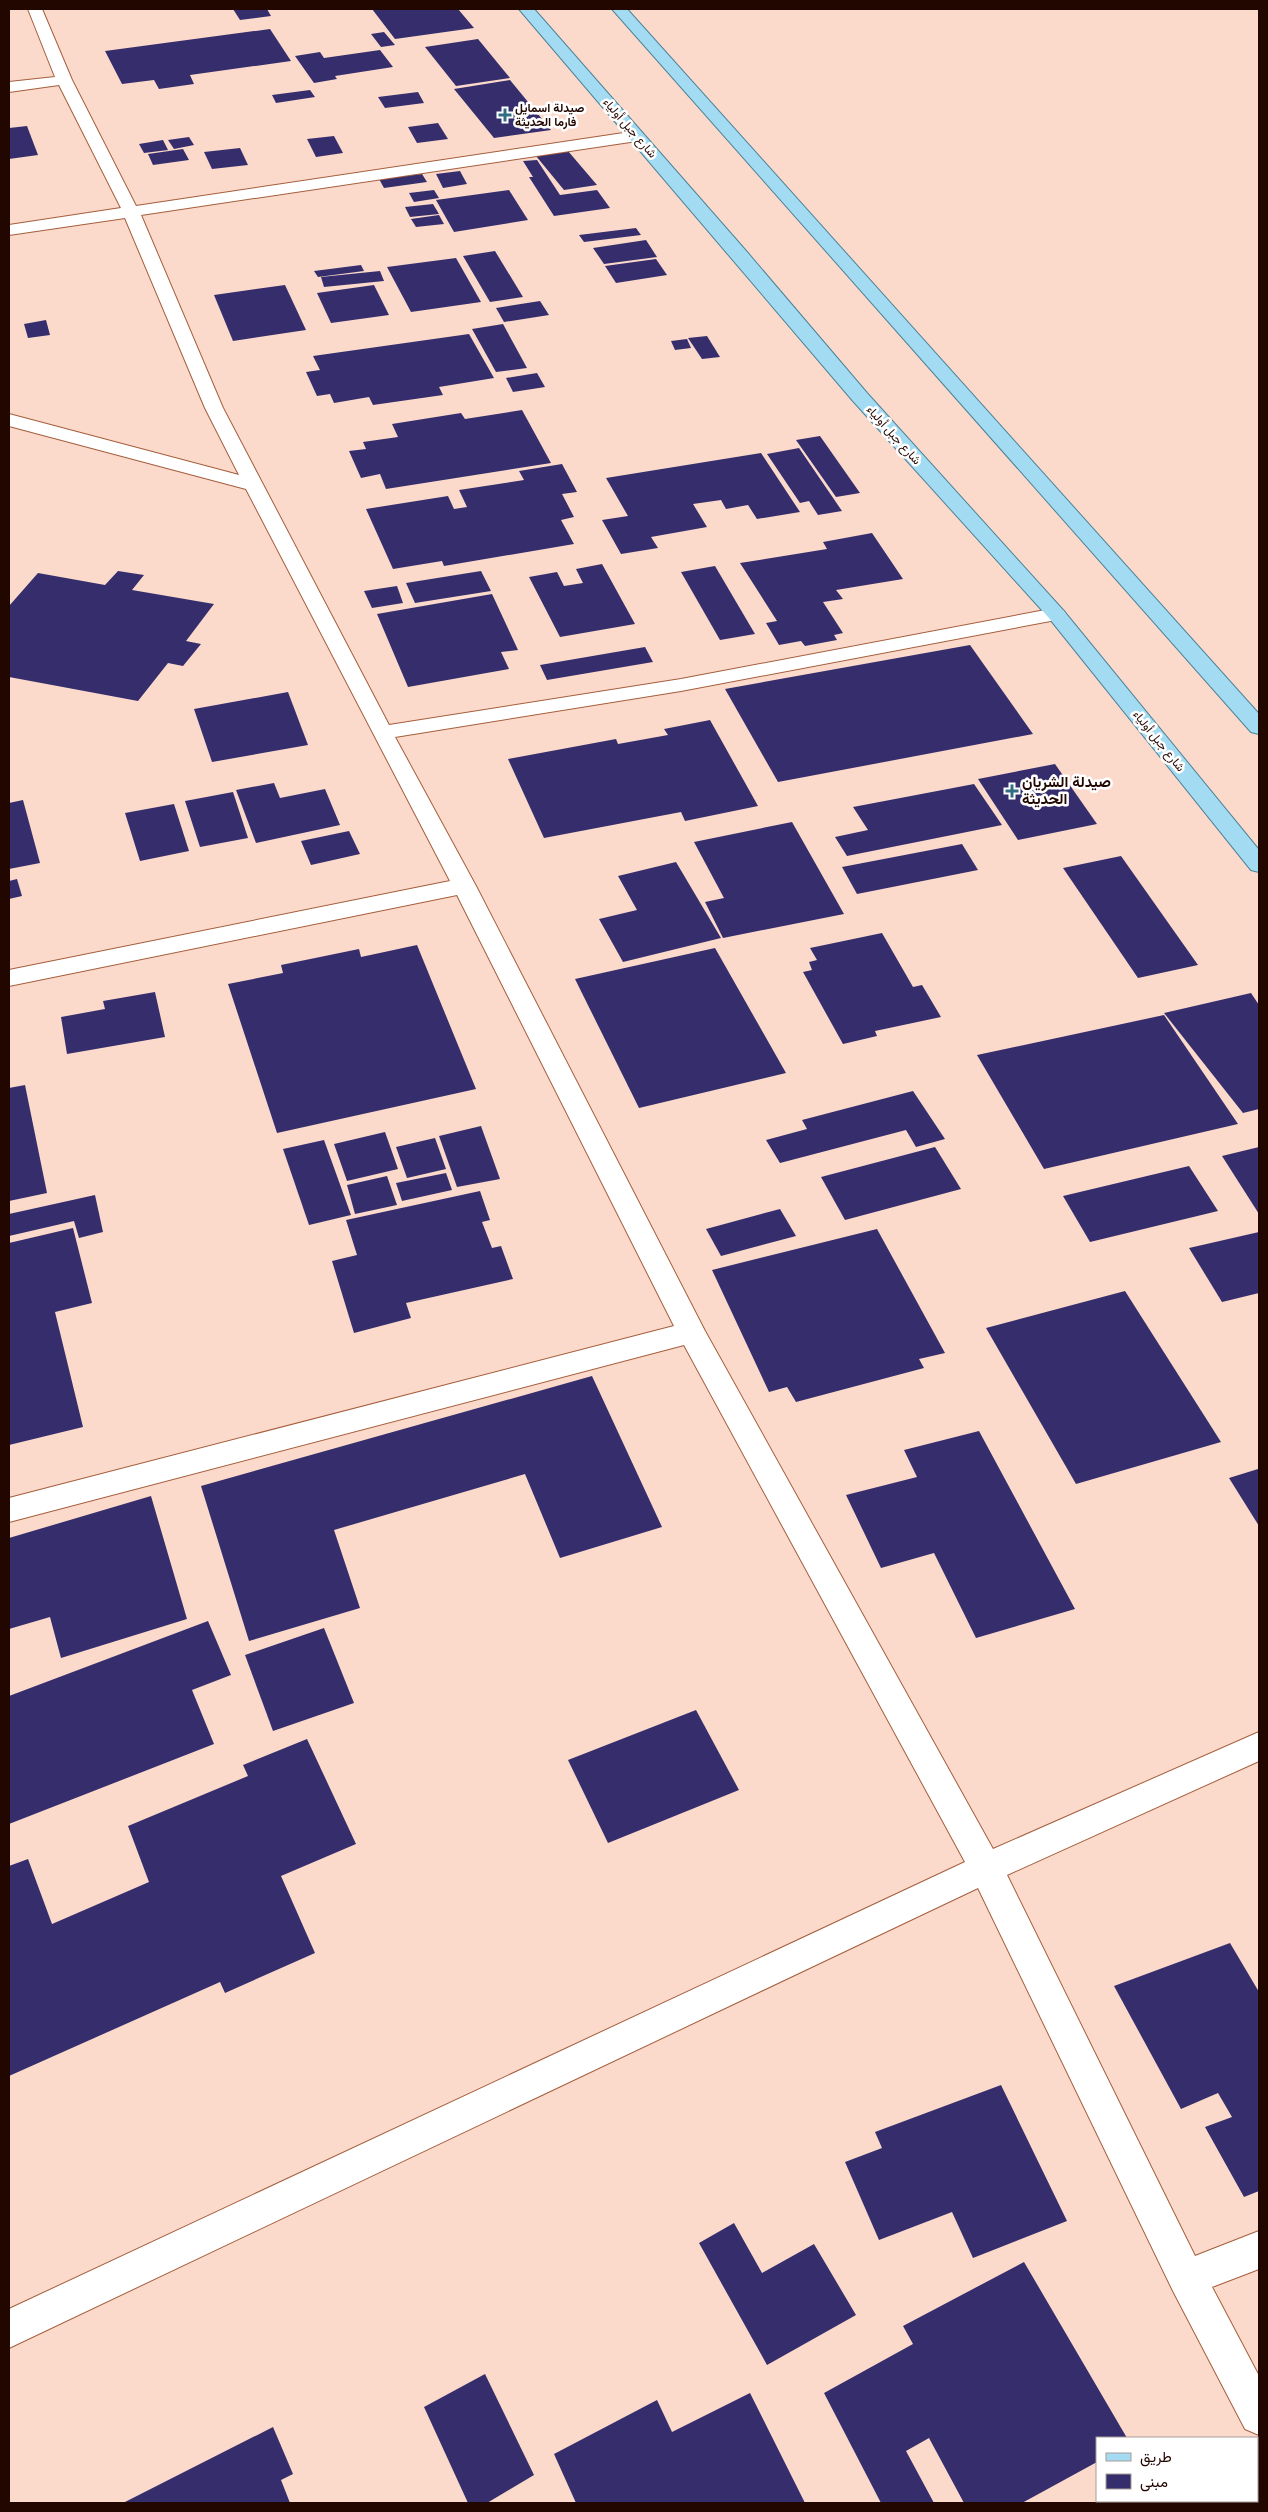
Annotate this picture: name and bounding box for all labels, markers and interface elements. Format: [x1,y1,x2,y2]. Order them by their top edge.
street label: شارع جبل أولياء [599,95,660,162]
place label: صيدلة اسمايل فارما الحديثة [515,100,584,130]
marker: صيدلة اسمايل فارما الحديثة [499,109,511,121]
street label: شارع جبل أولياء [862,402,925,469]
street label: شارع جبل أولياء [1129,707,1189,776]
place label: صيدلة الشريان الحديثة [1022,772,1111,808]
marker: صيدلة الشريان الحديثة [1006,785,1018,797]
legend [1096,2437,1258,2502]
text: طريق [1140,2447,1172,2467]
text: مبنى [1140,2472,1168,2492]

